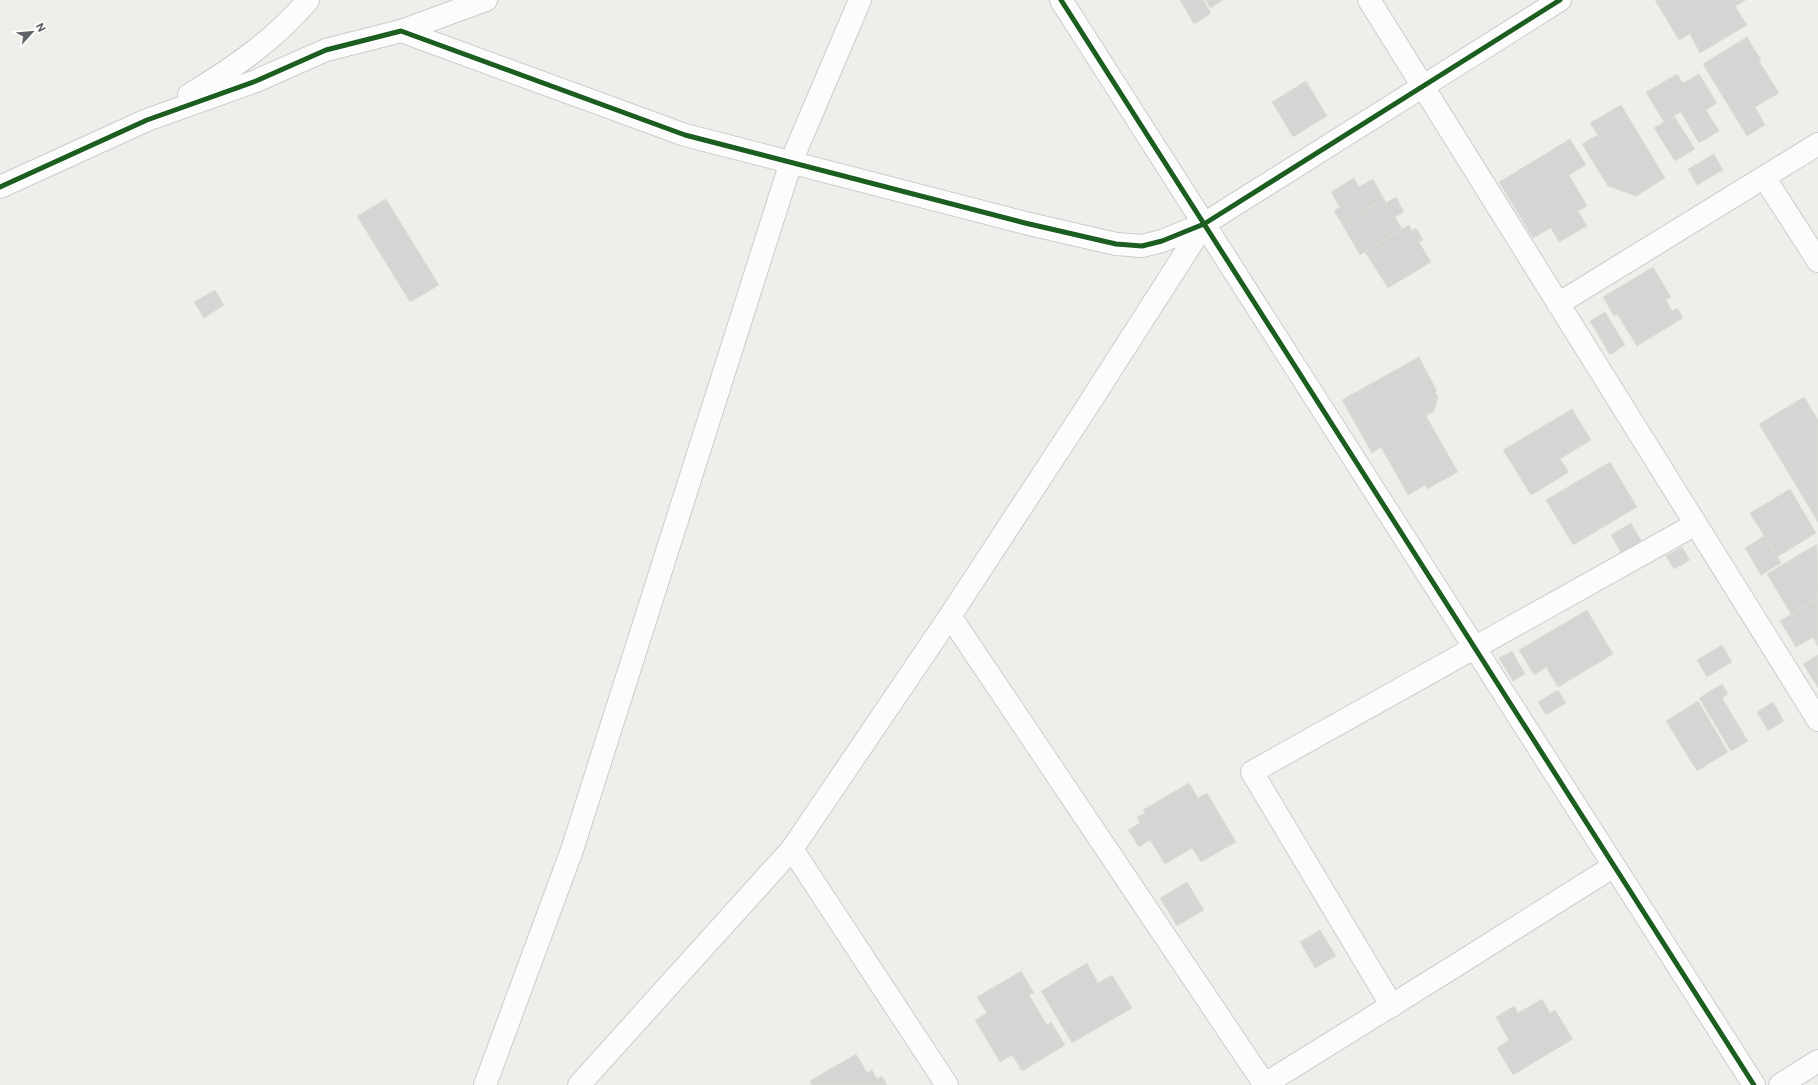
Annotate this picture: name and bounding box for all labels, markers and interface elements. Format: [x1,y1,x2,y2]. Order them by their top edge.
north arrow [12,12,52,52]
text: N [34,21,49,34]

